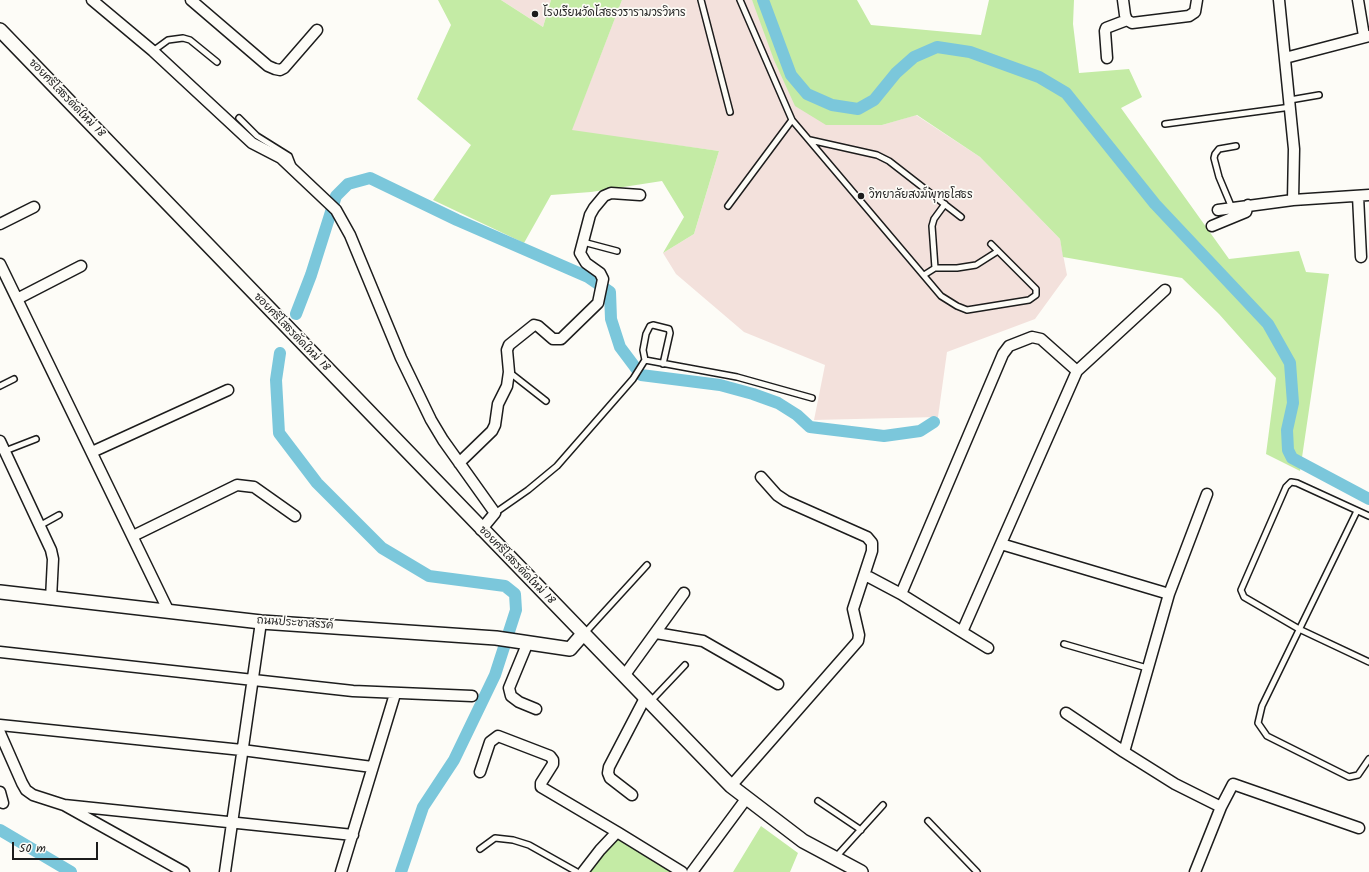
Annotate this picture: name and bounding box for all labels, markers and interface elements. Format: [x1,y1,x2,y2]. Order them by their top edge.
place label: โรงเรียนวัดโสธรวรารามวรวิหาร [543,7,686,21]
marker: โรงเรียนวัดโสธรวรารามวรวิหาร [530,9,540,19]
street label: ซอยศรีโสธรตัดใหม่ 18 [25,57,107,141]
place label: วิทยาลัยสงฆ์พุทธโสธร [869,189,973,203]
marker: วิทยาลัยสงฆ์พุทธโสธร [856,191,866,201]
street label: ซอยศรีโสธรตัดใหม่ 18 [250,291,332,375]
street label: ซอยศรีโสธรตัดใหม่ 18 [475,524,557,608]
street label: ถนนประชาสรรค์ [256,615,334,633]
scale bar [14,834,100,860]
text: 50 m [19,839,46,858]

